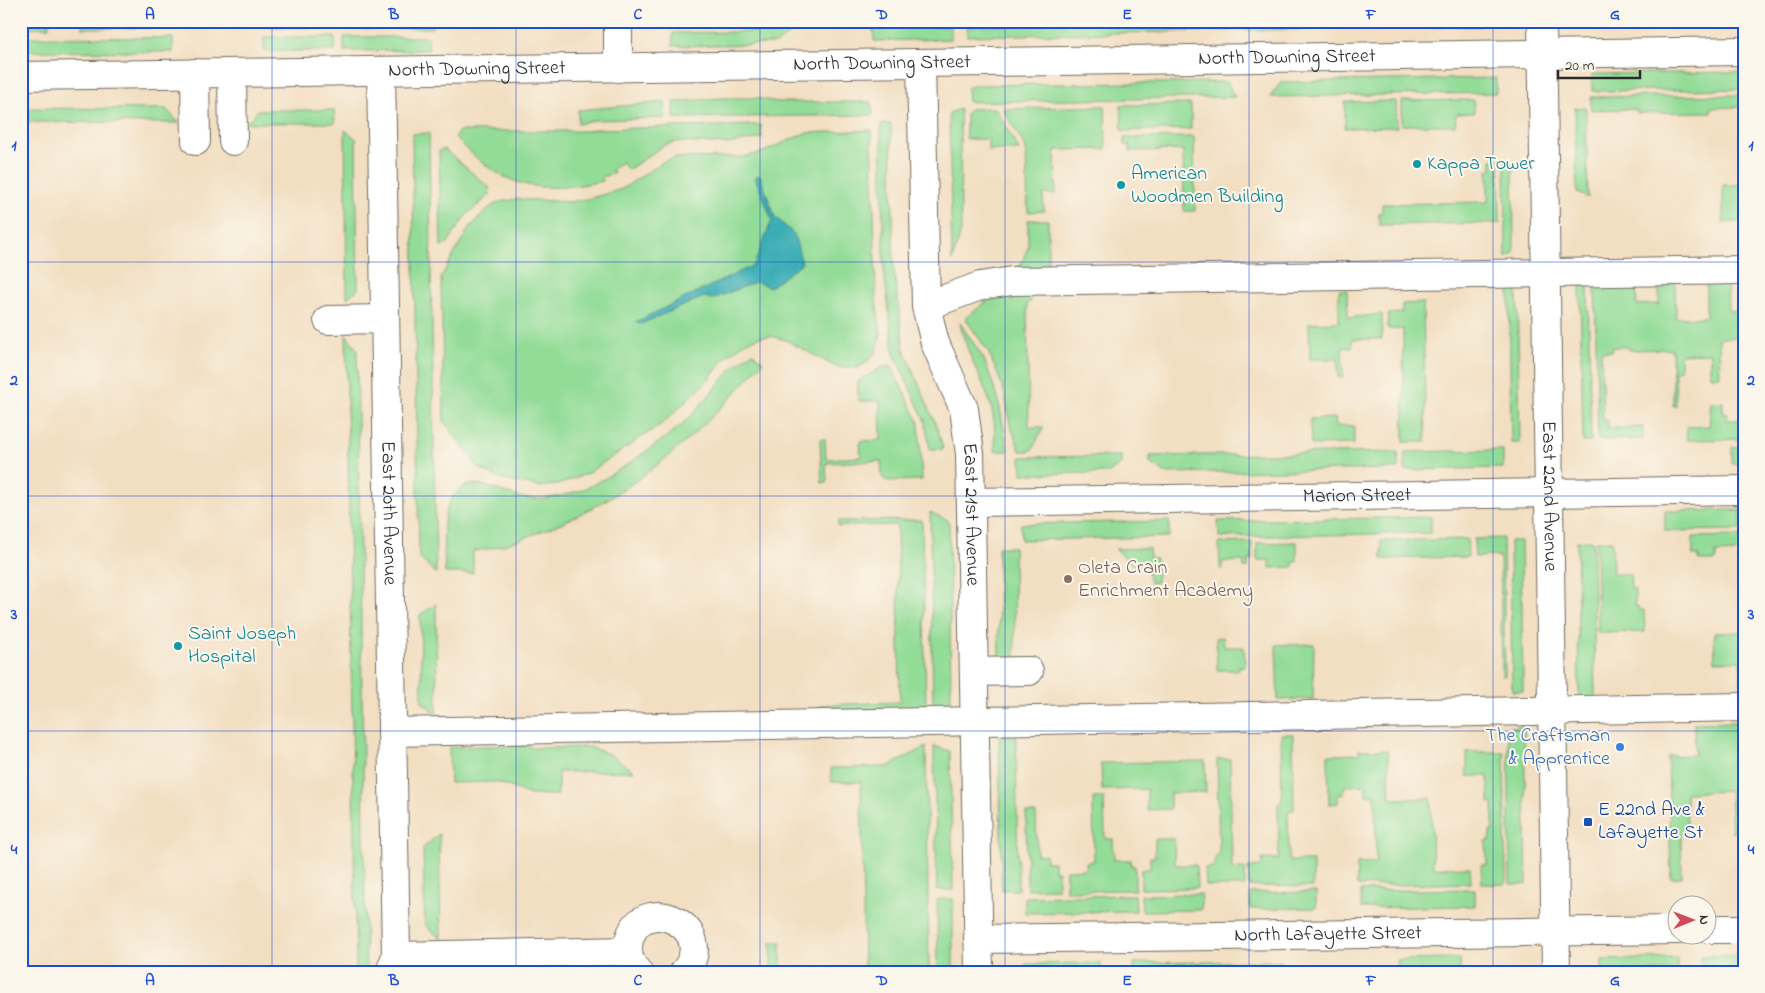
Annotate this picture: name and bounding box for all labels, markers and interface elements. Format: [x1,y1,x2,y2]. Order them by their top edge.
text: A [145,3,155,27]
text: B [388,3,400,27]
text: C [634,3,643,27]
text: D [875,3,888,27]
text: E [1122,3,1132,27]
text: F [1365,3,1377,27]
text: G [1610,3,1620,27]
street label: North Downing Street [1198,42,1376,73]
street label: North Downing Street [793,48,971,79]
scale bar [1558,48,1640,80]
street label: North Downing Street [388,54,566,85]
text: 20 m [1565,55,1595,77]
text: 1 [11,134,17,158]
text: 1 [1748,134,1754,158]
place label: Kappa Tower [1427,150,1535,179]
marker: Kappa Tower [1411,158,1423,170]
place label: American Woodmen Building [1131,160,1283,213]
marker: American Woodmen Building [1115,179,1127,191]
text: 2 [9,369,18,393]
text: 2 [1746,369,1755,393]
street label: East 22nd Avenue [1533,420,1565,572]
street label: East 20th Avenue [373,440,404,585]
street label: East 21st Avenue [954,441,987,586]
street label: Marion Street [1302,481,1412,511]
place label: Oleta Crain Enrichment Academy [1078,554,1253,606]
marker: Oleta Crain Enrichment Academy [1062,573,1074,585]
text: 3 [10,603,18,627]
text: 3 [1747,603,1755,627]
place label: Saint Joseph Hospital [188,620,296,672]
marker: Saint Joseph Hospital [172,640,184,652]
place label: The Craftsman & Apprentice [1486,722,1610,774]
marker: The Craftsman & Apprentice [1614,741,1626,753]
place label: E 22nd Ave & Lafayette St [1598,796,1705,848]
marker: E 22nd Ave & Lafayette St [1582,816,1594,828]
text: 4 [10,838,18,862]
text: 4 [1747,838,1755,862]
north arrow [1668,896,1718,946]
text: N [1693,915,1714,925]
street label: North Lafayette Street [1234,919,1422,950]
text: A [145,969,155,993]
text: B [388,969,400,993]
text: C [634,969,643,993]
text: D [875,969,888,993]
text: E [1122,969,1132,993]
text: F [1365,969,1377,993]
text: G [1610,969,1620,993]

